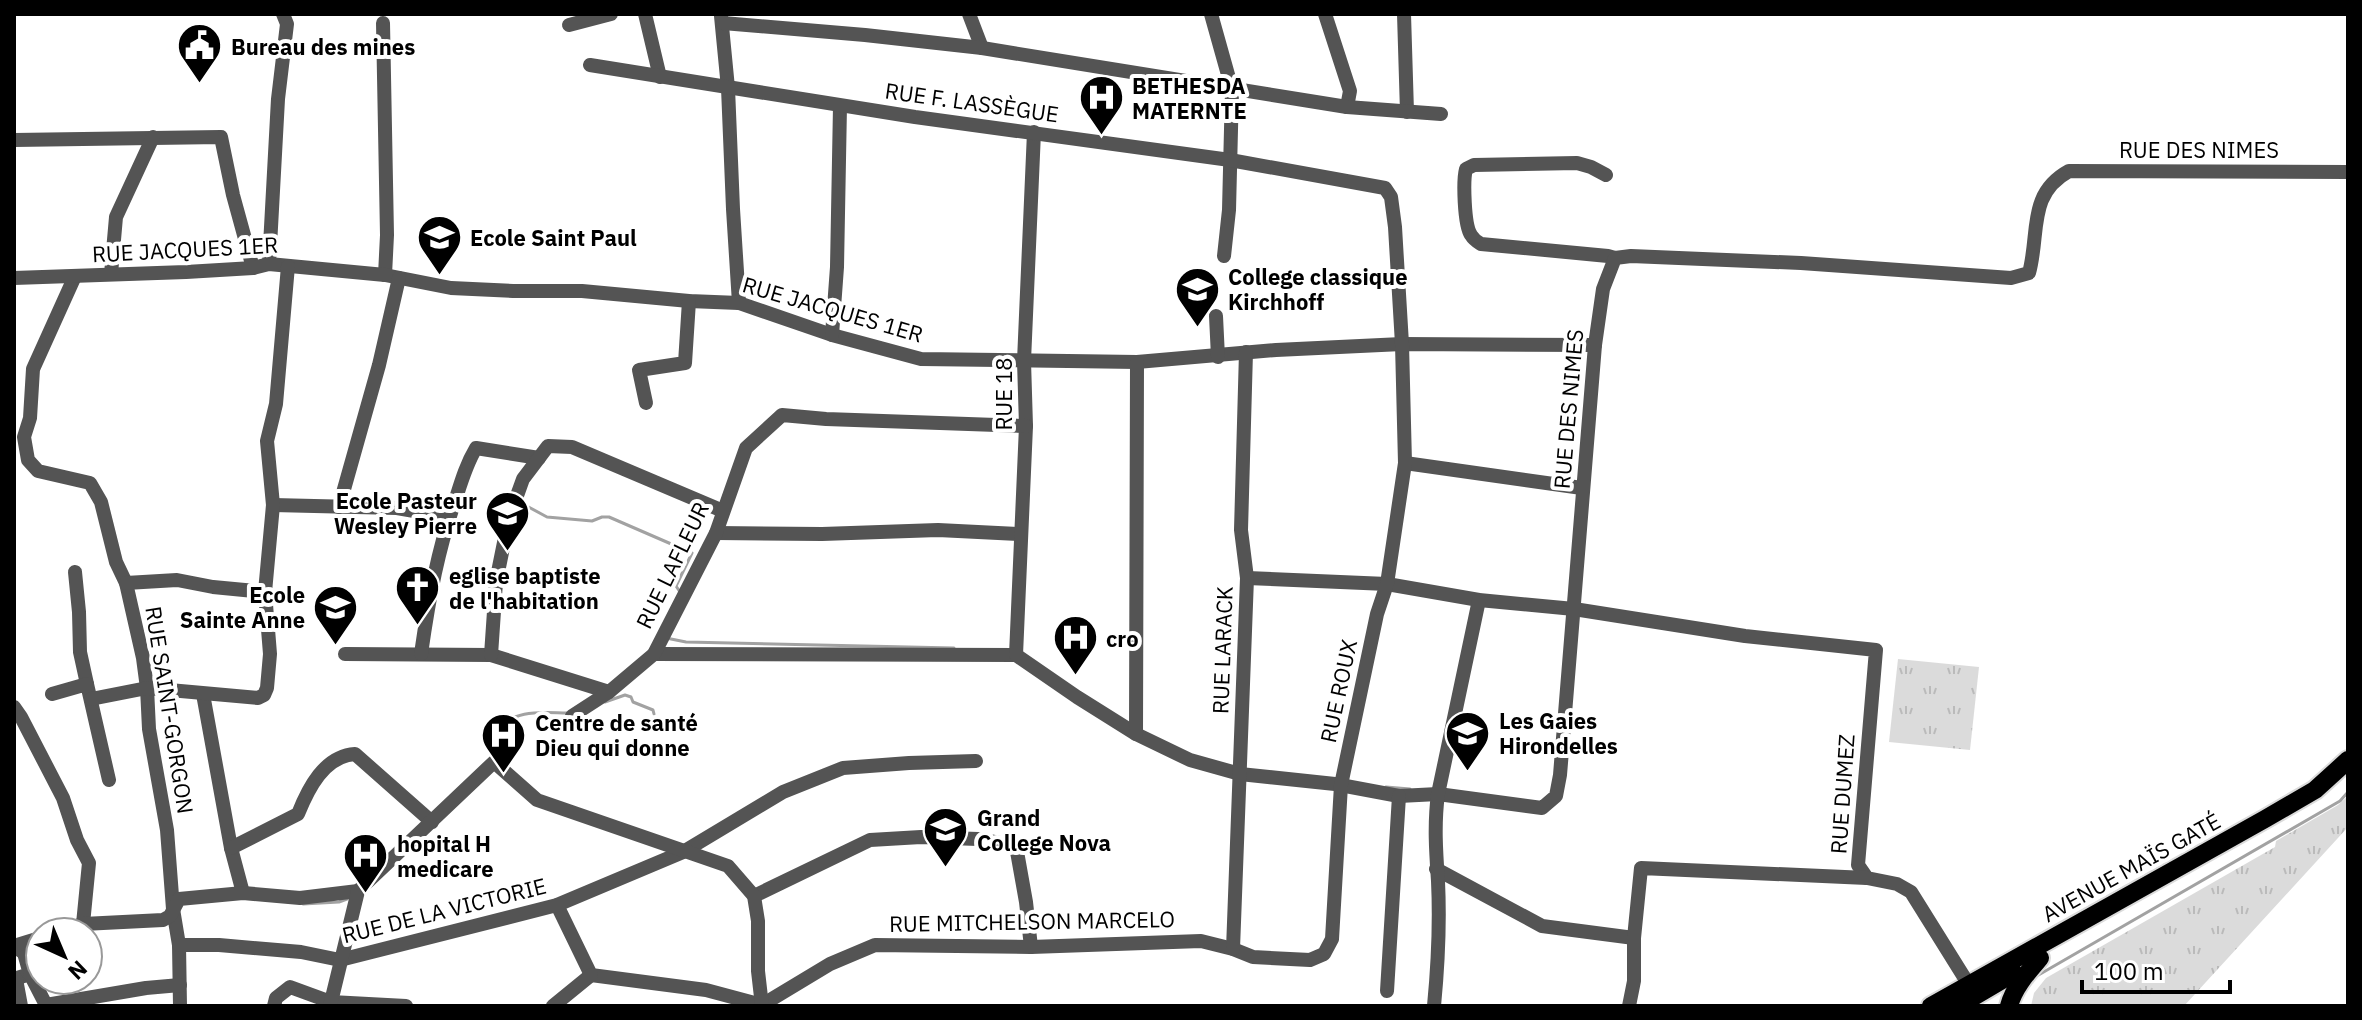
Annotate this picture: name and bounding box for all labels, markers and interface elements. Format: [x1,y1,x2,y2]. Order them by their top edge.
public building icon: Bureau des mines [176,22,224,85]
place label: Bureau des mines [231,32,415,61]
place label: BETHESDA MATERNTE [1132,71,1247,125]
hospital icon: BETHESDA MATERNTE [1077,74,1125,137]
street label: RUE F. LASSÈGUE [883,75,1061,129]
street label: RUE DES NIMES [2119,135,2279,164]
school or university icon: Ecole Saint Paul [415,213,463,276]
place label: Ecole Saint Paul [470,223,637,252]
street label: RUE JACQUES 1ER [91,230,279,268]
place label: College classique Kirchhoff [1228,262,1408,316]
school or university icon: College classique Kirchhoff [1173,265,1221,328]
street label: RUE JACQUES 1ER [739,269,927,349]
street label: RUE DES NIMES [1547,328,1589,490]
street label: RUE 18 [989,357,1018,431]
place label: Ecole Pasteur Wesley Pierre [334,486,477,540]
school or university icon: Ecole Pasteur Wesley Pierre [484,489,532,552]
street label: RUE LAFLEUR [629,497,715,633]
place label: eglise baptiste de l'habitation [449,561,601,615]
church icon: eglise baptiste de l'habitation [394,564,442,627]
place label: Ecole Sainte Anne [180,580,305,634]
school or university icon: Ecole Sainte Anne [312,583,360,646]
street label: RUE LARACK [1205,586,1239,714]
street label: RUE SAINT-GORGON [139,604,201,816]
hospital icon: cro [1051,614,1099,677]
place label: cro [1106,624,1139,653]
street label: RUE ROUX [1313,637,1363,745]
place label: Les Gaies Hirondelles [1499,706,1618,760]
place label: Centre de santé Dieu qui donne [535,708,698,762]
school or university icon: Les Gaies Hirondelles [1444,709,1492,772]
hospital icon: Centre de santé Dieu qui donne [480,711,528,774]
street label: RUE DUMEZ [1823,733,1861,855]
place label: Grand College Nova [977,803,1111,857]
school or university icon: Grand College Nova [922,806,970,869]
street label: AVENUE MAÏS GATÉ [2036,806,2226,928]
place label: hopital H medicare [397,829,494,883]
hospital icon: hopital H medicare [342,832,390,895]
street label: RUE DE LA VICTORIE [339,871,549,949]
street label: RUE MITCHELSON MARCELO [889,904,1175,938]
north arrow [24,916,104,996]
scale bar [2082,944,2230,994]
text: N [62,955,94,987]
text: 100 m [2094,955,2164,987]

